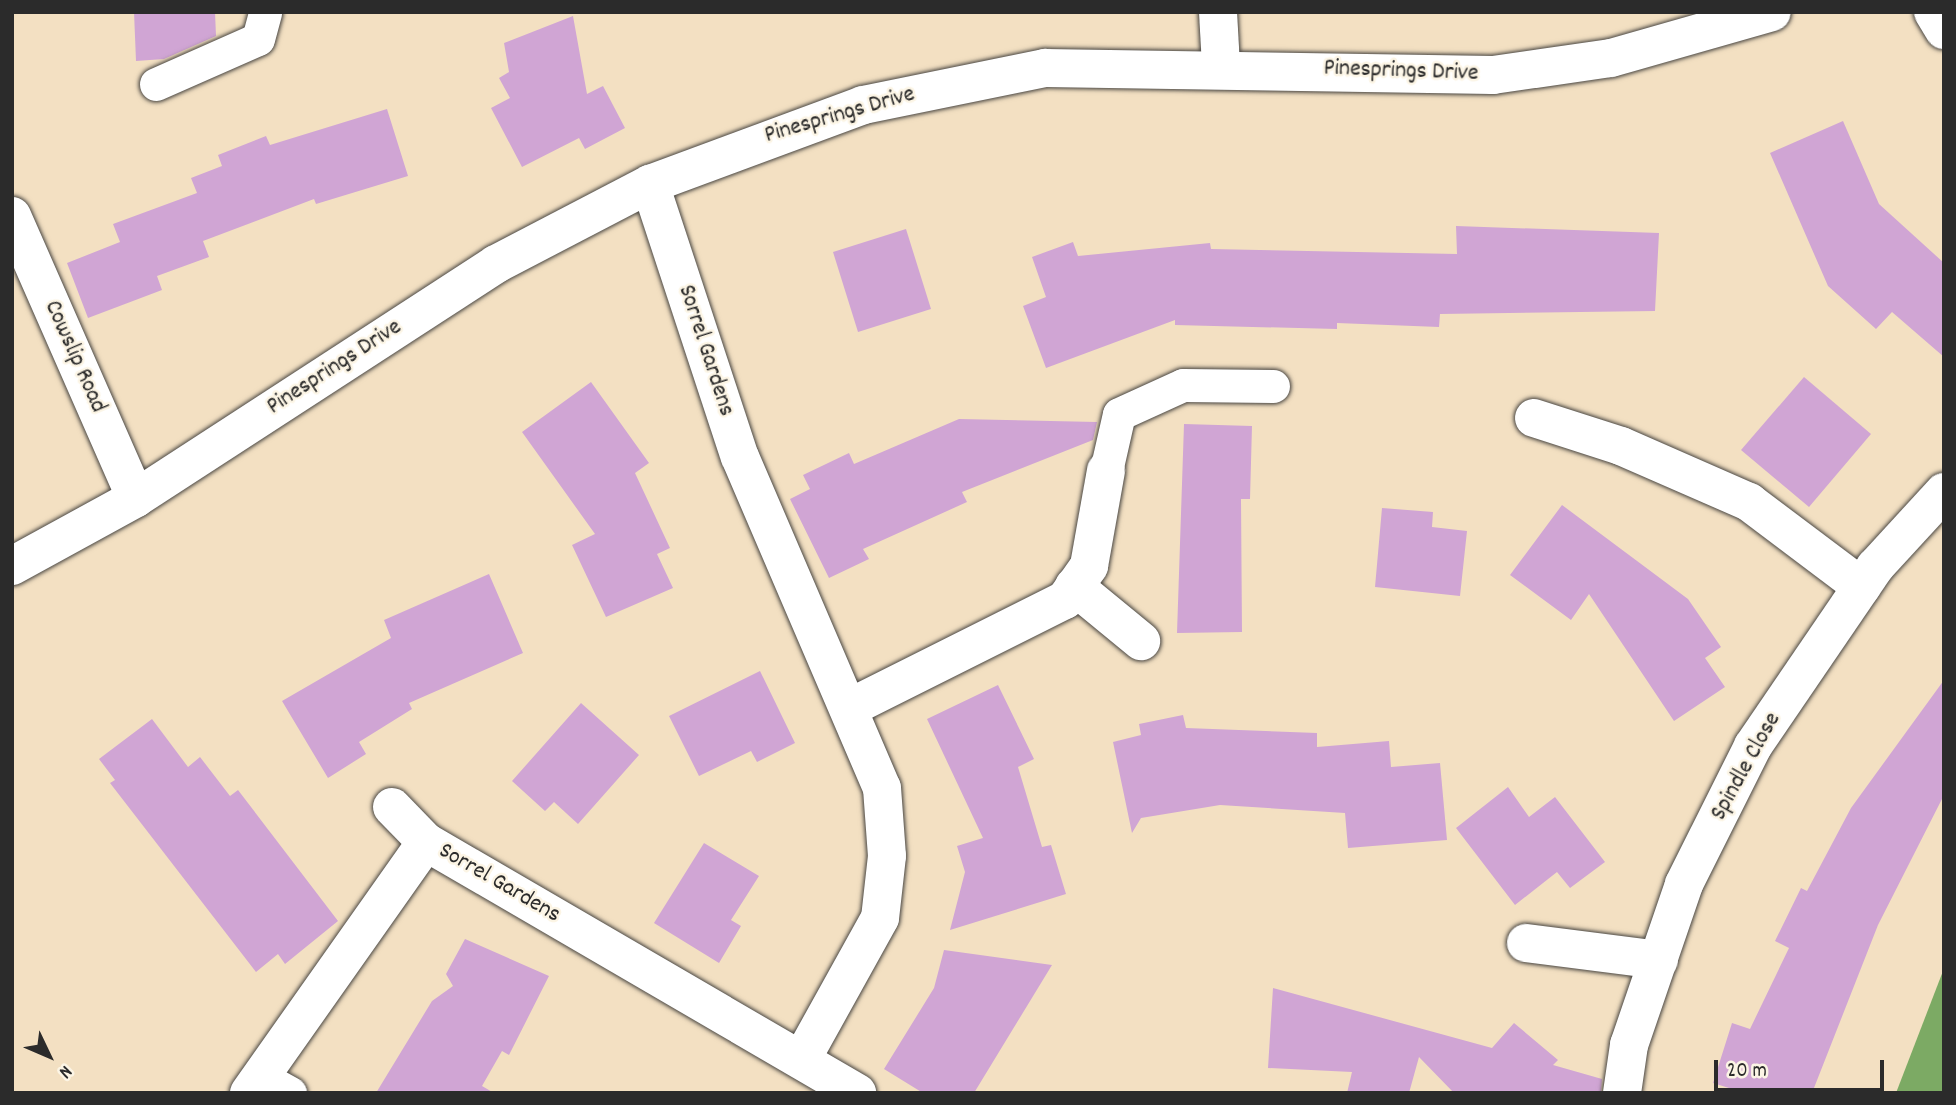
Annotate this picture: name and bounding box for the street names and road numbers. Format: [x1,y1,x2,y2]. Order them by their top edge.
street label: Pinesprings Drive [1323,55,1479,89]
street label: Pinesprings Drive [762,81,918,151]
street label: Sorrel Gardens [670,282,740,420]
street label: Cowslip Road [37,296,111,418]
street label: Pinesprings Drive [262,314,408,422]
street label: Spindle Close [1706,708,1788,826]
street label: Sorrel Gardens [433,837,565,931]

